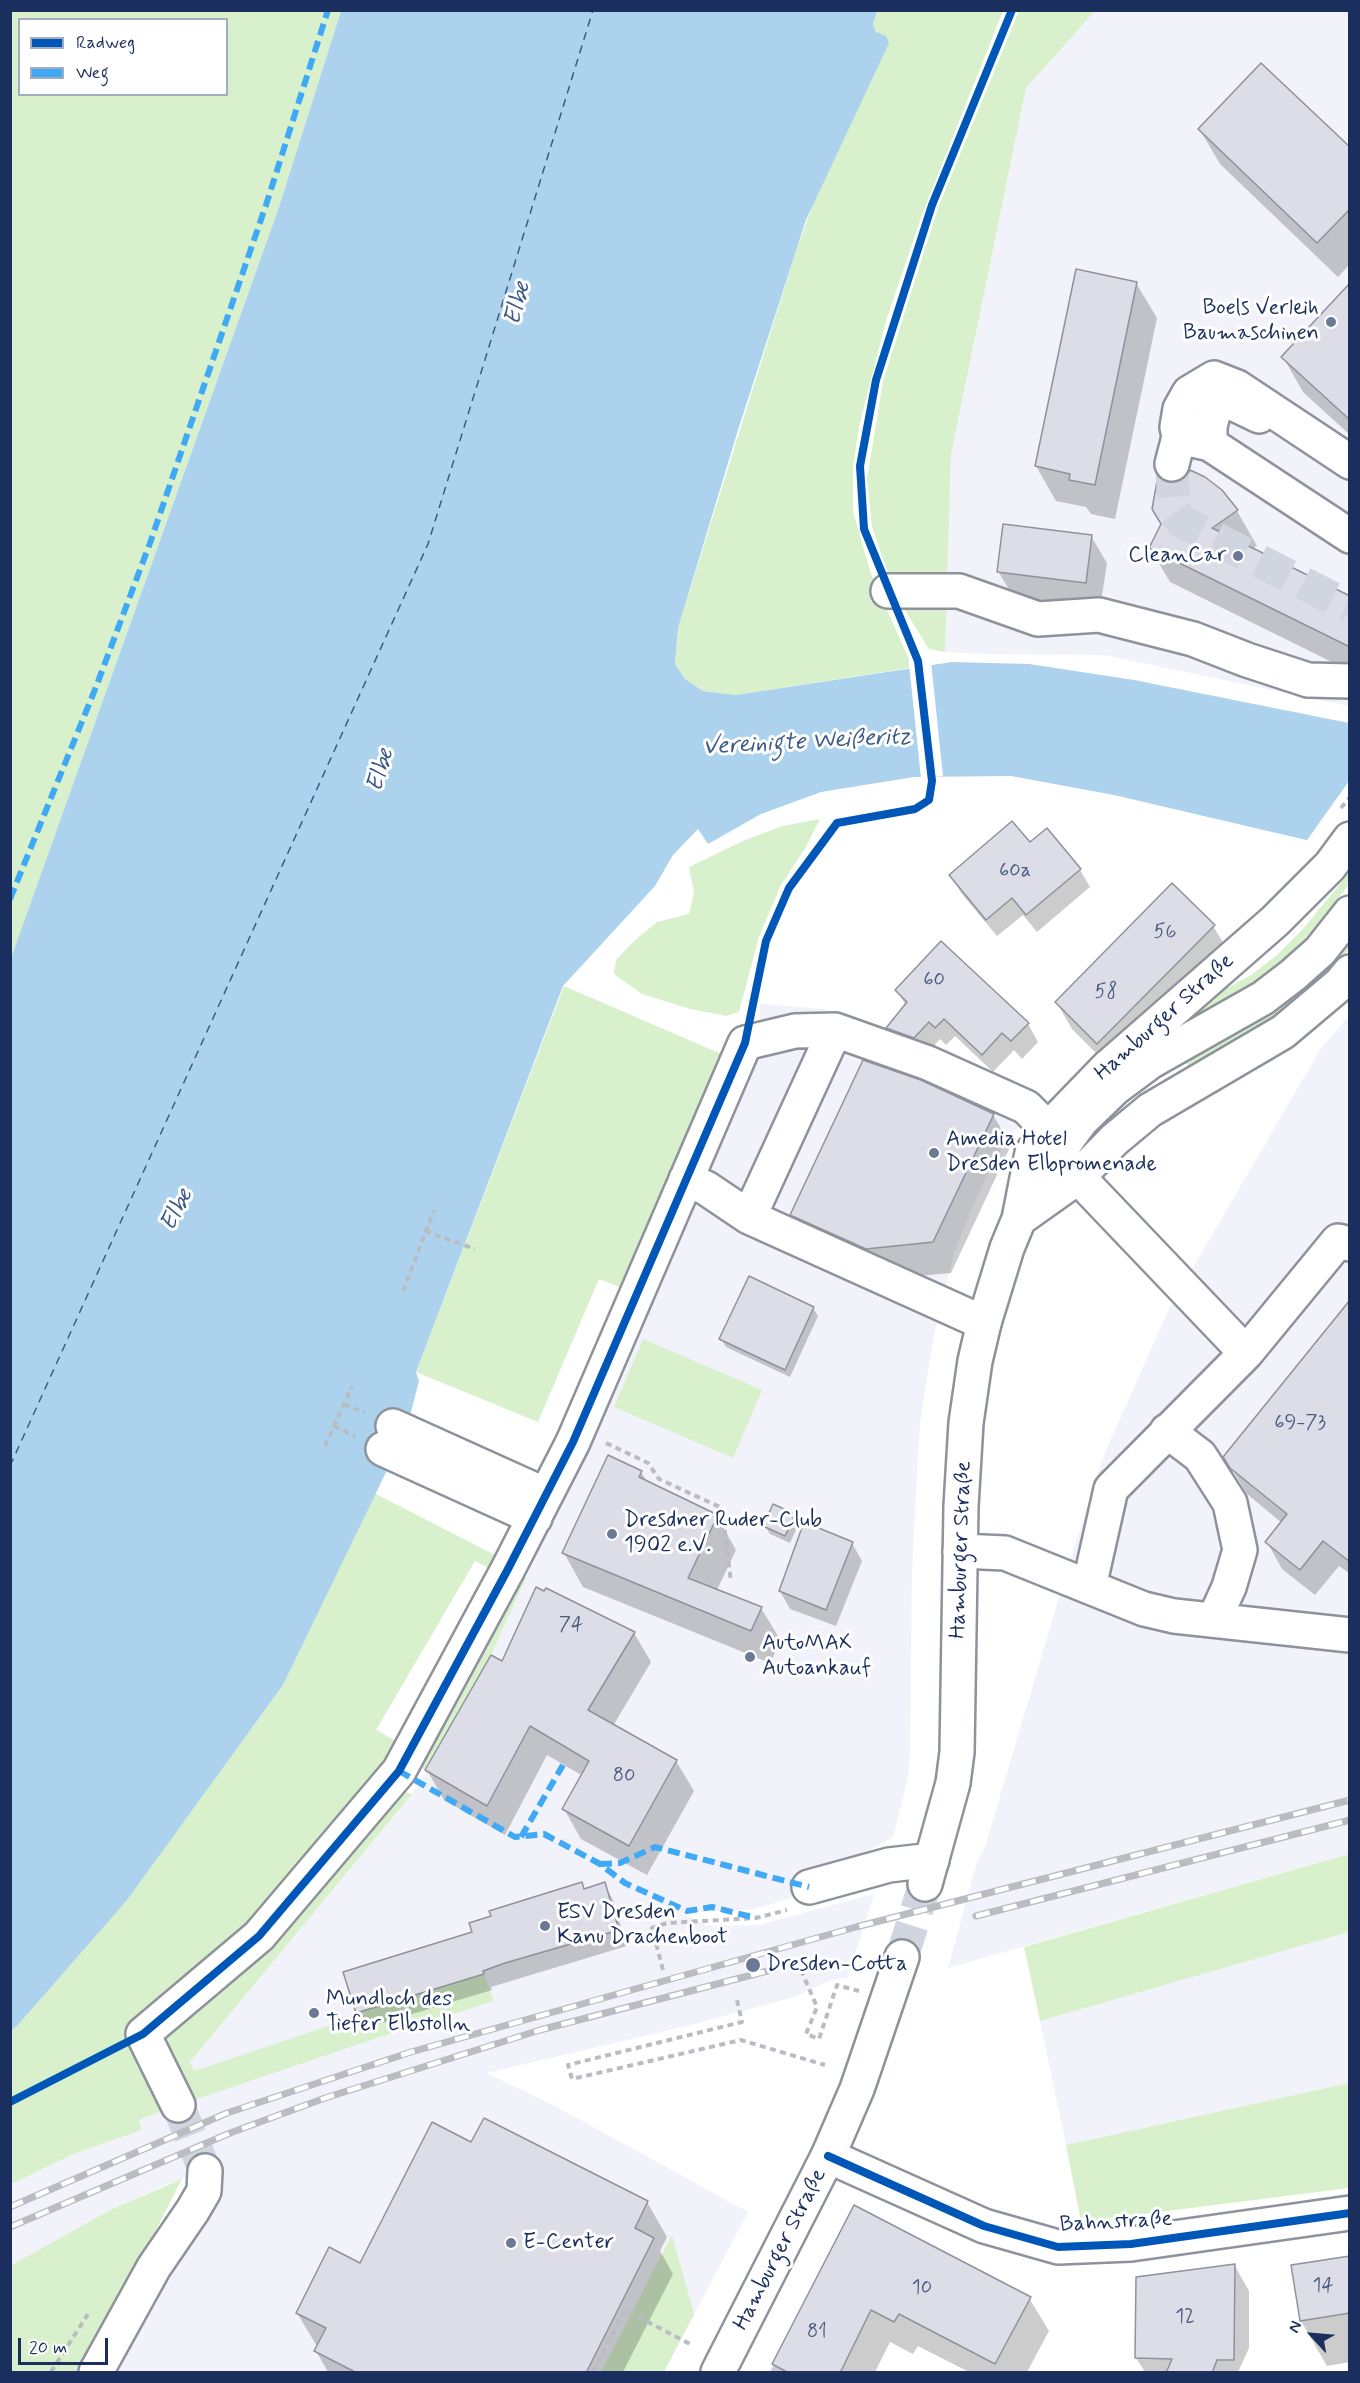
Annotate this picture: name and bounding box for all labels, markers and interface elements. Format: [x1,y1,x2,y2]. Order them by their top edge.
legend [18,18,228,96]
text: Radweg [76,31,135,55]
text: Weg [76,61,109,85]
water label: Elbe [499,279,539,329]
place label: Boels Verleih Baumaschinen [1183,296,1319,348]
marker: Boels Verleih Baumaschinen [1324,315,1338,329]
place label: CleanCar [1128,543,1226,569]
marker: CleanCar [1231,549,1245,563]
water label: Vereinigte Weißeritz [702,723,912,763]
water label: Elbe [362,746,402,796]
house number: 60a [999,860,1031,884]
house number: 56 [1153,921,1177,945]
street label: Hamburger Straße [1090,949,1240,1087]
house number: 60 [923,969,945,993]
house number: 58 [1095,981,1117,1005]
place label: Amedia Hotel Dresden Elbpromenade [946,1127,1157,1178]
marker: Amedia Hotel Dresden Elbpromenade [927,1146,941,1160]
water label: Elbe [155,1185,201,1237]
house number: 69-73 [1274,1412,1326,1436]
street label: Hamburger Straße [946,1461,978,1639]
place label: Dresdner Ruder-Club 1902 e.V. [624,1508,822,1560]
marker: Dresdner Ruder-Club 1902 e.V. [605,1527,619,1541]
house number: 74 [559,1614,583,1638]
place label: AutoMAX Autoankauf [762,1631,871,1682]
marker: AutoMAX Autoankauf [743,1650,757,1664]
house number: 80 [613,1765,635,1789]
place label: ESV Dresden Kanu Drachenboot [557,1900,728,1952]
marker: ESV Dresden Kanu Drachenboot [538,1919,552,1933]
place label: Dresden-Cotta [766,1952,908,1978]
marker: Dresden-Cotta [744,1956,762,1974]
place label: Mundloch des Tiefer Elbstolln [326,1987,470,2038]
marker: Mundloch des Tiefer Elbstolln [307,2006,321,2020]
street label: Hamburger Straße [729,2165,833,2335]
street label: Bahnstraße [1059,2207,1173,2239]
place label: E-Center [523,2230,614,2256]
marker: E-Center [504,2236,518,2250]
house number: 14 [1312,2275,1334,2299]
house number: 10 [912,2277,932,2301]
north arrow [1282,2305,1342,2365]
house number: 12 [1175,2306,1195,2330]
text: N [1284,2317,1307,2336]
house number: 81 [807,2321,827,2345]
scale bar [21,2326,111,2364]
text: 20 m [29,2336,67,2360]

